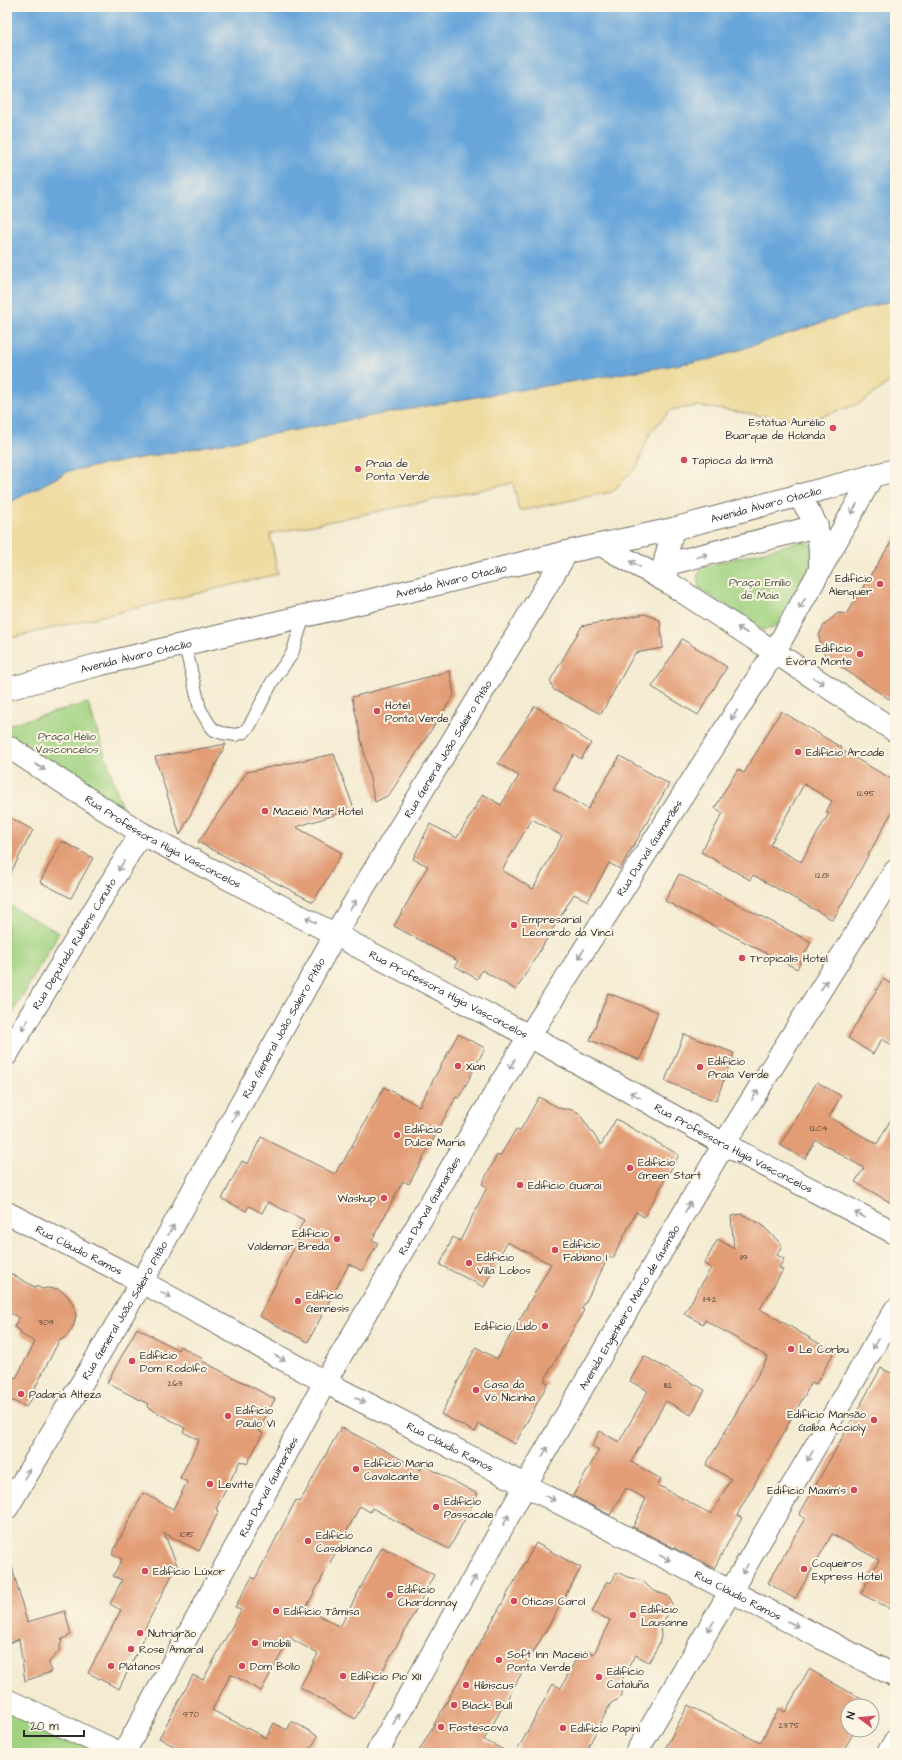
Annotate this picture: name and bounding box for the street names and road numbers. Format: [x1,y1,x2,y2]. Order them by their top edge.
street label: Avenida Álvaro Otacílio [709,482,824,526]
street label: Avenida Álvaro Otacílio [394,559,509,601]
street label: Avenida Álvaro Otacílio [79,635,194,677]
street label: Rua General João Saleiro Pitão [400,677,496,820]
street label: Rua Professora Higia Vasconcelos [82,791,244,892]
street label: Rua Durval Guimarães [613,796,686,899]
street label: Rua Deputado Rubens Canuto [28,875,120,1012]
street label: Rua Professora Higia Vasconcelos [367,946,531,1042]
street label: Rua General João Saleiro Pitão [238,954,329,1101]
street label: Rua Professora Higia Vasconcelos [652,1100,816,1197]
street label: Rua Durval Guimarães [394,1153,464,1257]
street label: Rua Cláudio Ramos [33,1221,126,1279]
street label: Avenida Engenheiro Mário de Gusmão [575,1221,683,1393]
street label: Rua General João Saleiro Pitão [78,1238,171,1382]
street label: Rua Cláudio Ramos [404,1418,497,1475]
street label: Rua Durval Guimarães [235,1433,302,1539]
street label: Rua Cláudio Ramos [692,1566,785,1624]

